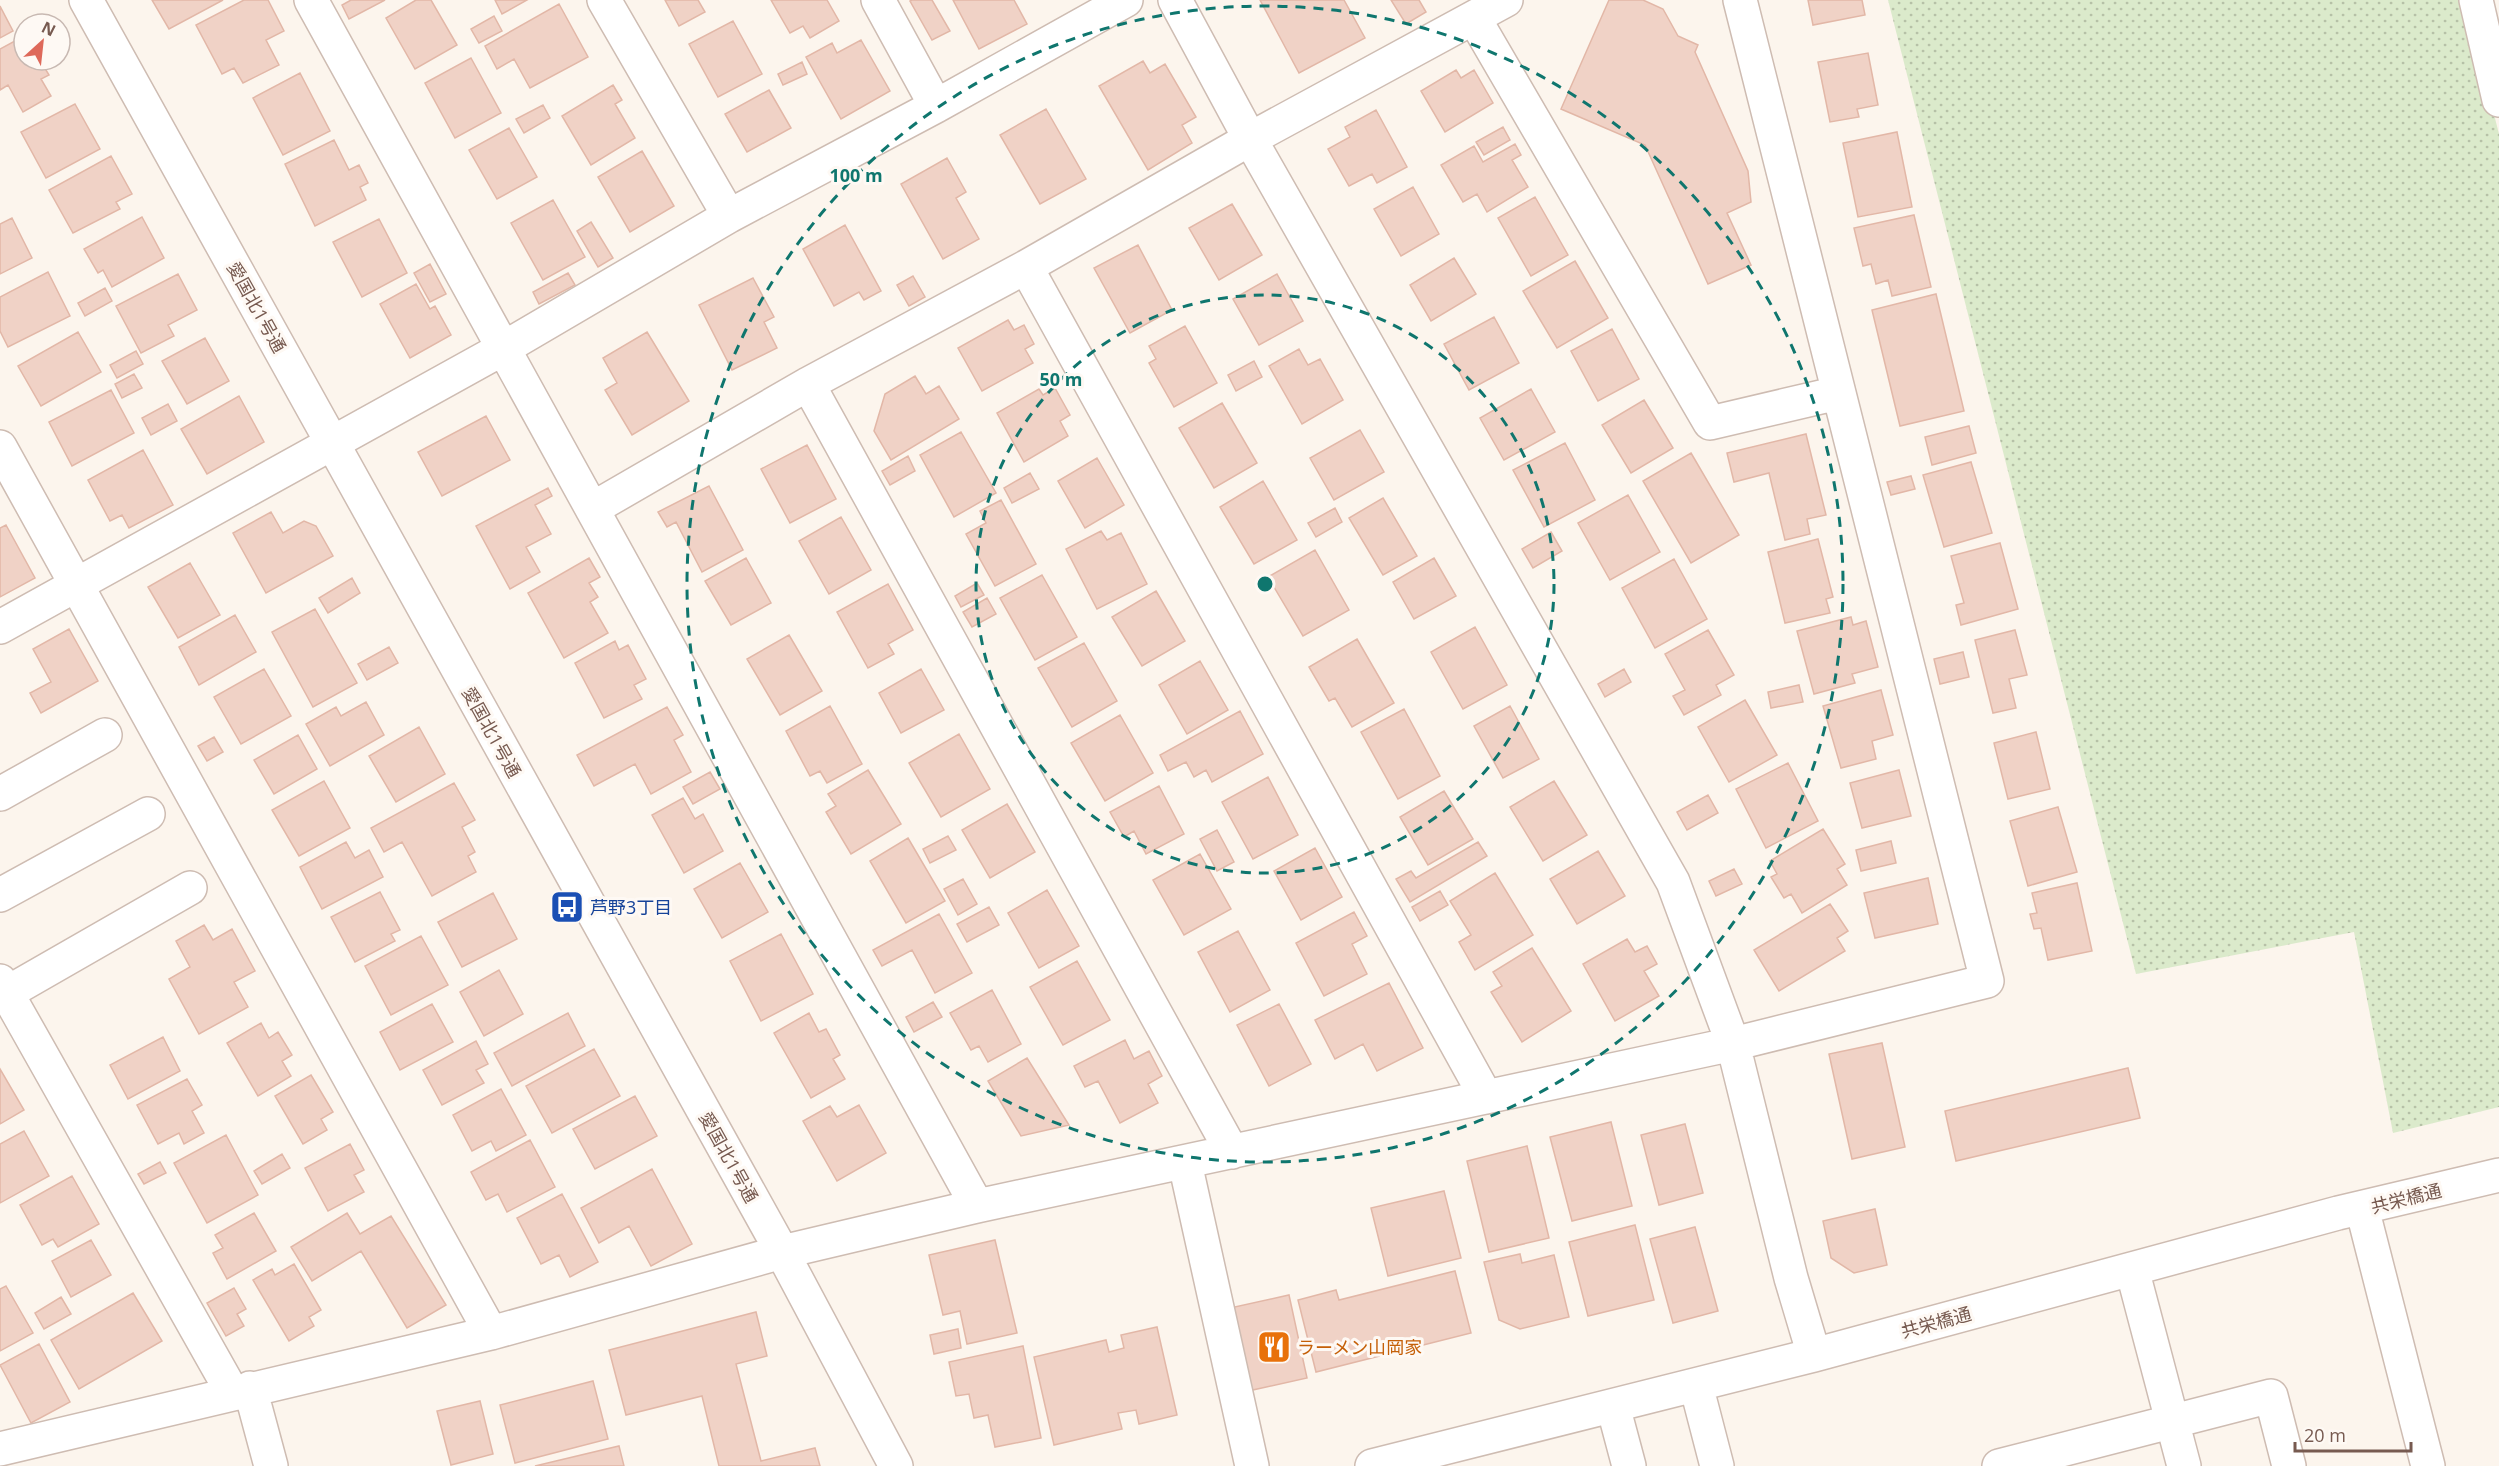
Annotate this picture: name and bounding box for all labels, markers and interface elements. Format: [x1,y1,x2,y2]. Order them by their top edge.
north arrow [12,12,72,72]
text: N [38,16,60,41]
text: 100 m [829,163,883,187]
street label: 愛国北1号通 [222,257,292,357]
text: 50 m [1040,367,1082,391]
centre of rings [1255,574,1275,594]
street label: 愛国北1号通 [457,682,527,782]
bus stop icon: 芦野3丁目 [549,889,585,925]
place label: 芦野3丁目 [590,895,672,919]
street label: 愛国北1号通 [694,1107,764,1207]
street label: 共栄橋通 [2368,1178,2444,1218]
street label: 共栄橋通 [1898,1301,1974,1343]
restaurant icon: ラーメン山岡家 [1256,1329,1292,1365]
place label: ラーメン山岡家 [1297,1335,1422,1359]
scale bar [2295,1415,2410,1453]
text: 20 m [2304,1423,2346,1447]

